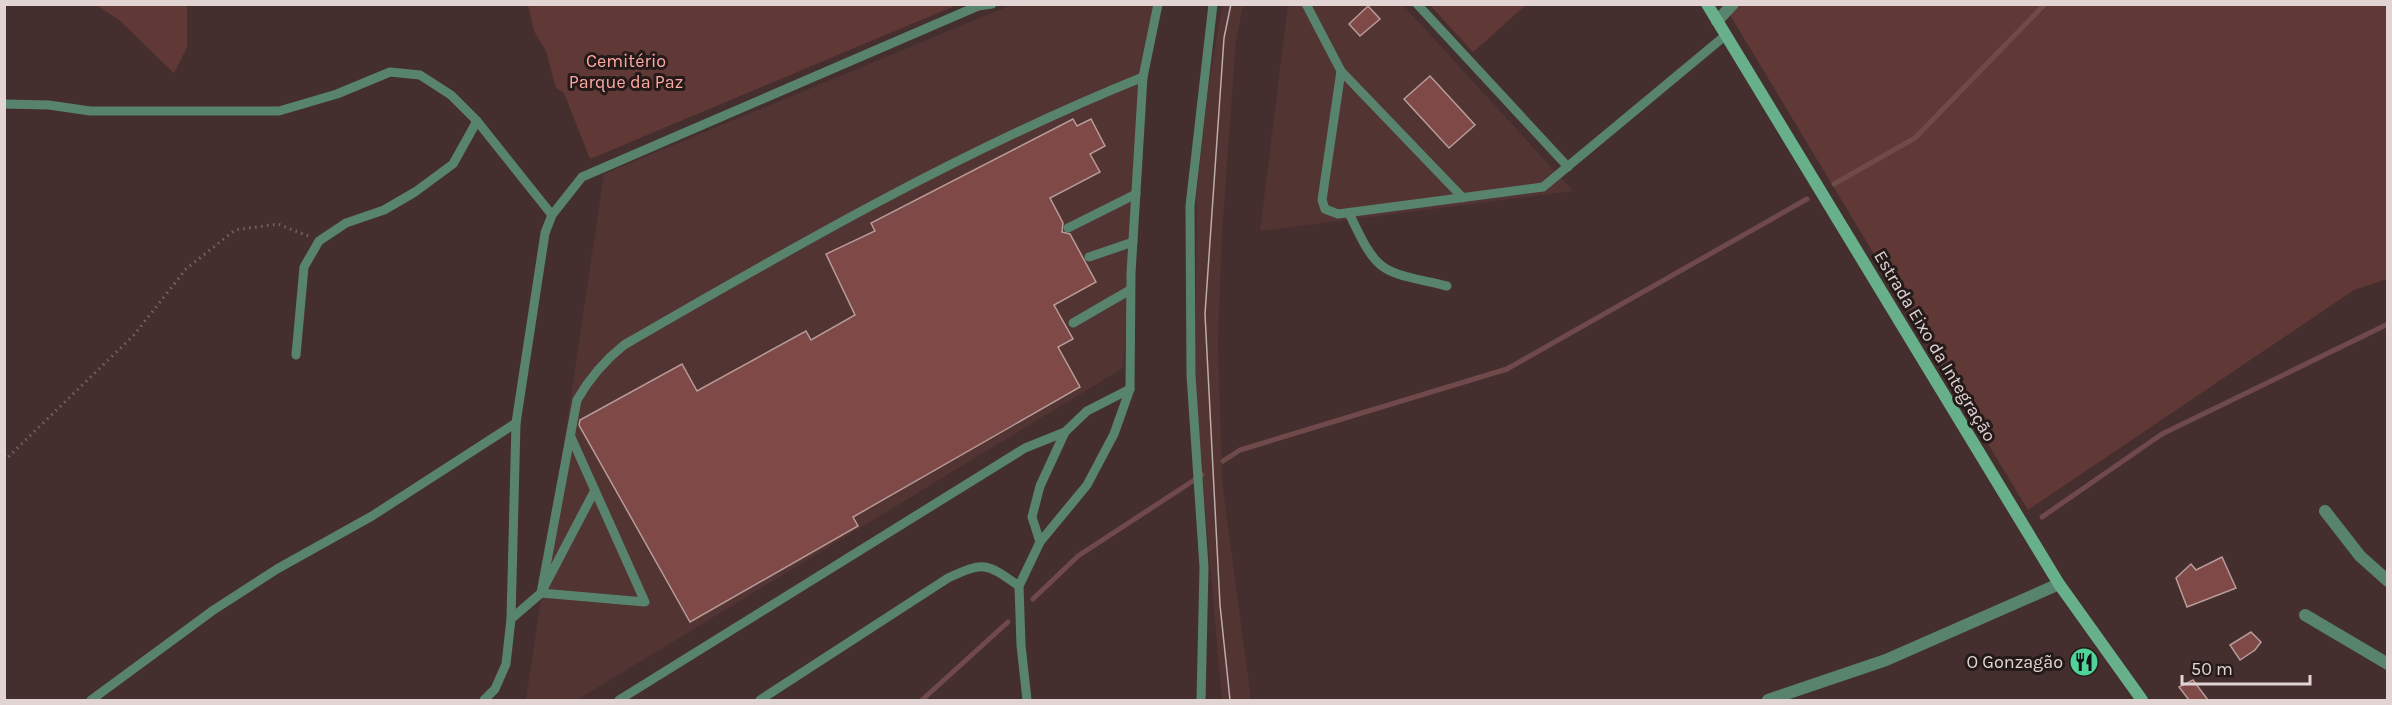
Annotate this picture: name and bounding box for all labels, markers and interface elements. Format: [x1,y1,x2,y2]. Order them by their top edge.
park label: Cemitério Parque da Paz [569,50,683,93]
street label: Estrada Eixo da Integração [1869,247,2001,445]
restaurant icon: O Gonzagão [2068,646,2100,678]
scale bar [2182,648,2310,686]
place label: O Gonzagão [1966,651,2063,673]
text: 50 m [2191,658,2233,680]

